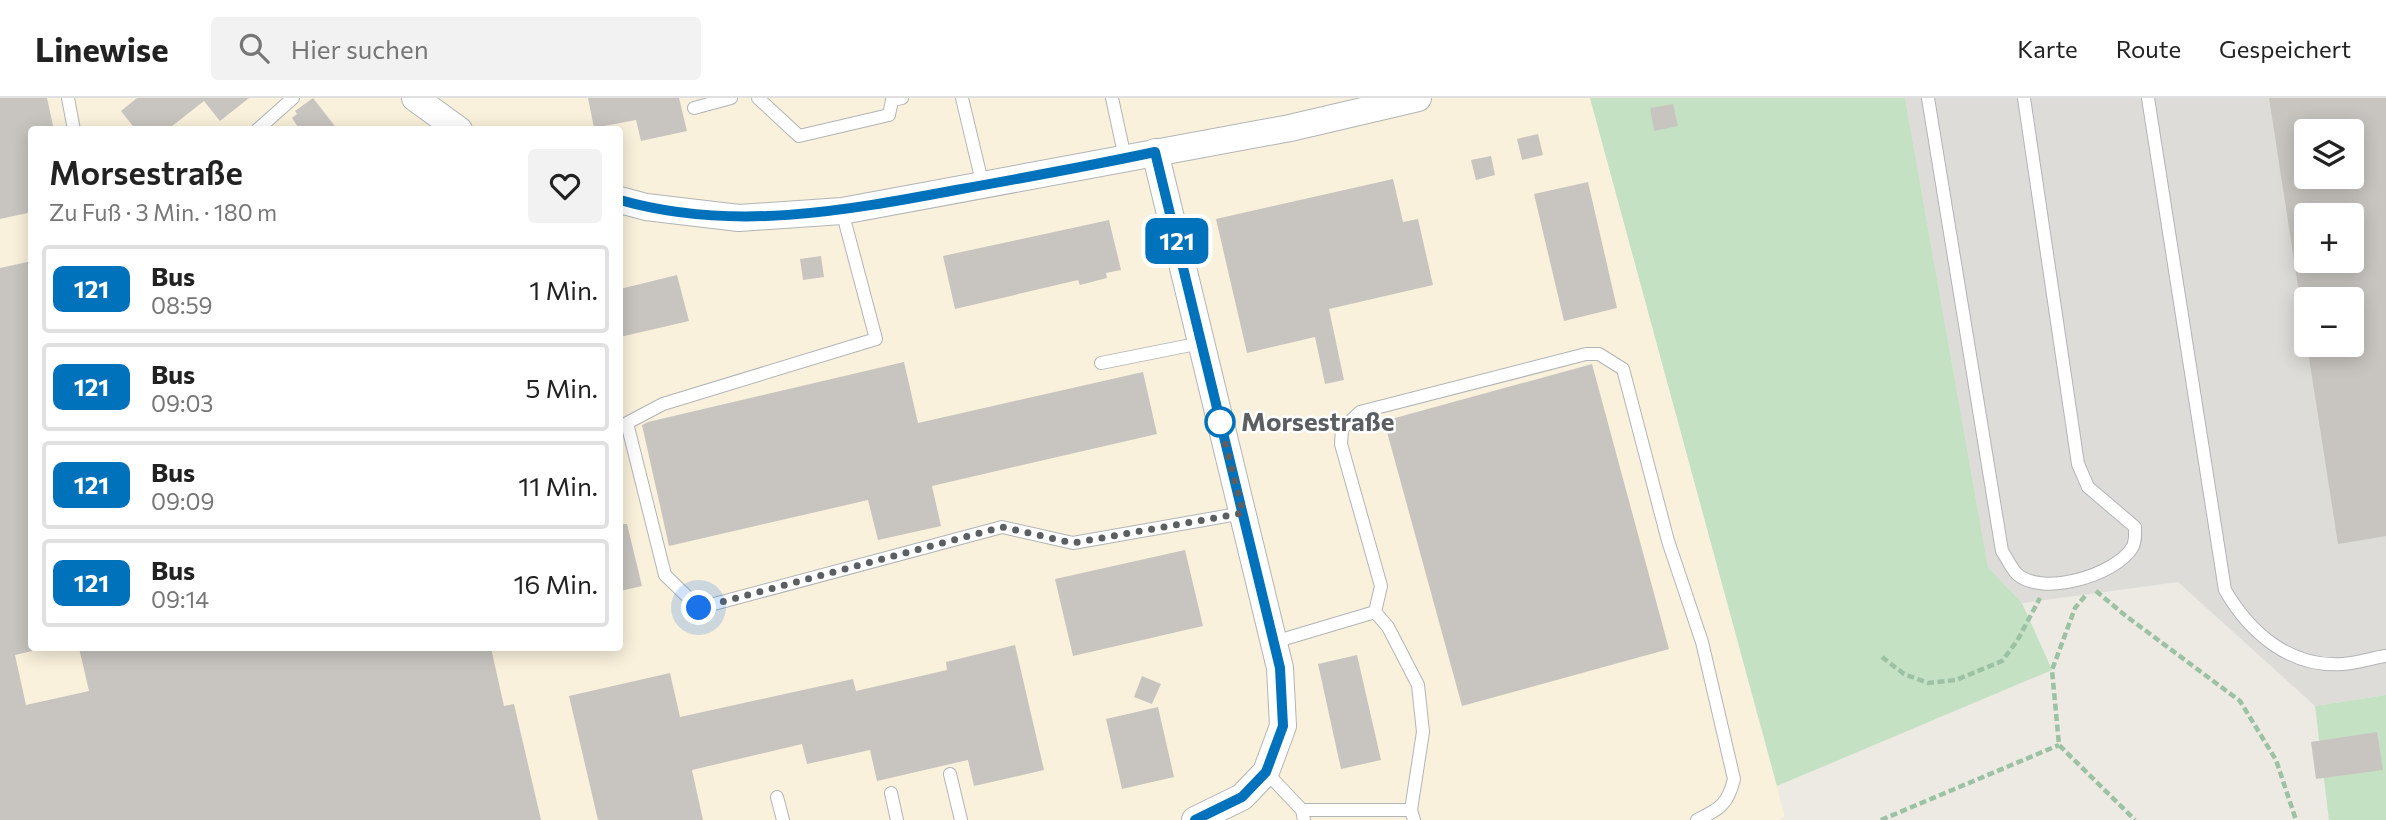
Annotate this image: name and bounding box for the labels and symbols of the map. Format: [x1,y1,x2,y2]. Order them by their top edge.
line badge: 121 [1137,218,1217,264]
place label: Morsestraße [1241,405,1394,436]
marker: Morsestraße [1205,407,1235,437]
your location [681,590,716,625]

